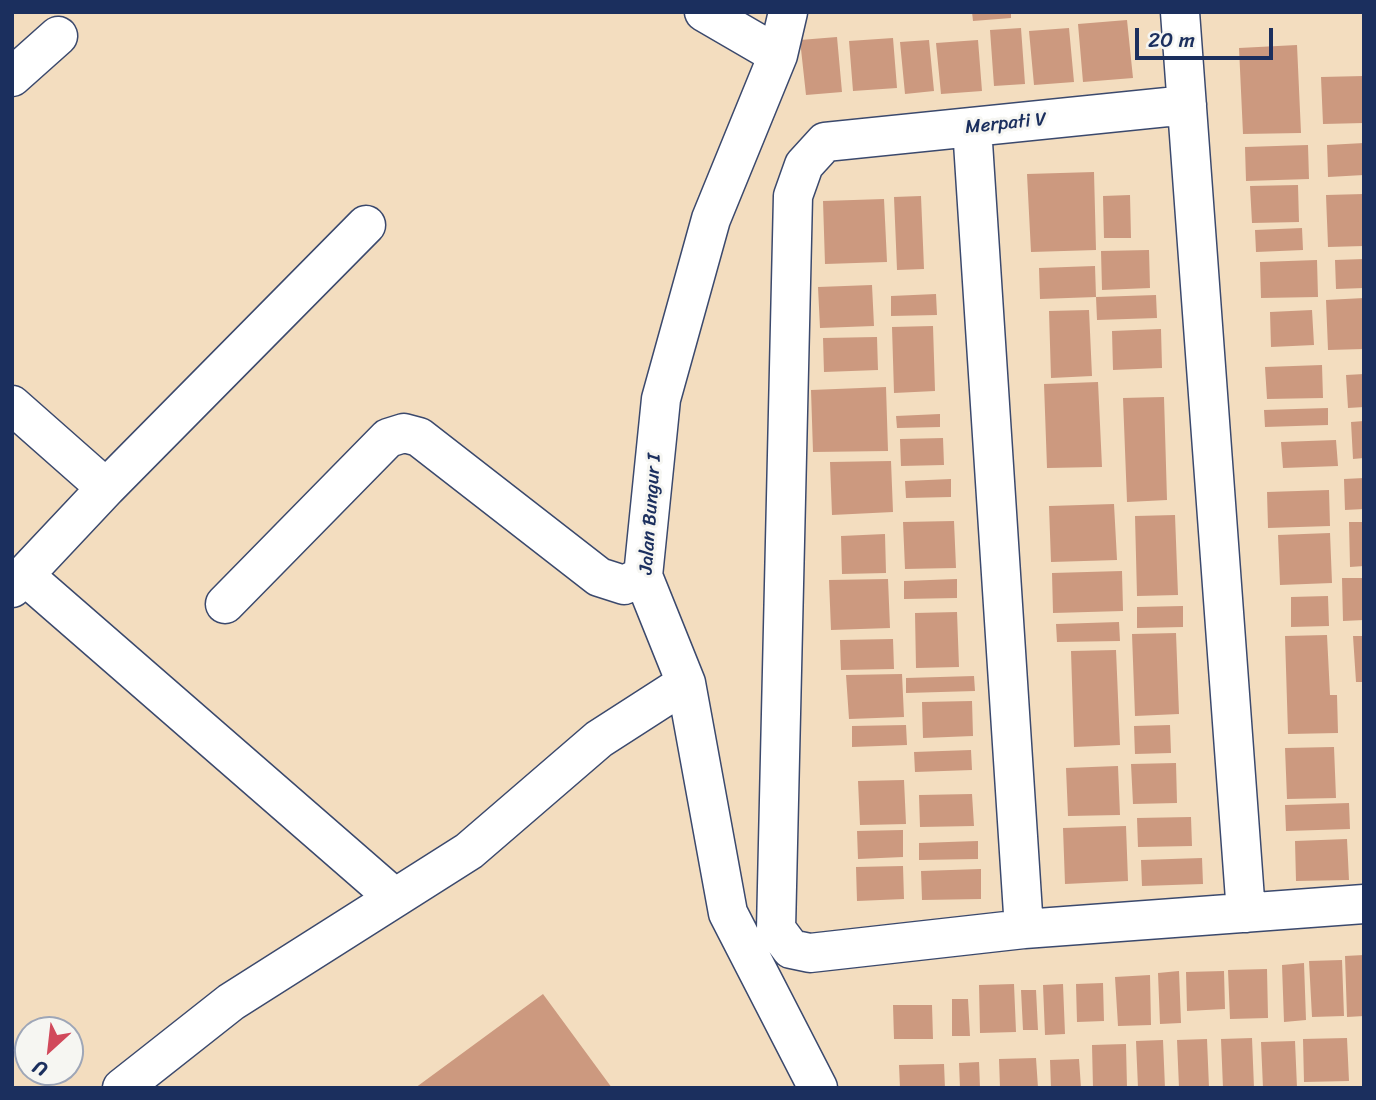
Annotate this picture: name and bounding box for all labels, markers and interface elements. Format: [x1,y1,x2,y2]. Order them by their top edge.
scale bar [1138,14,1276,58]
text: 20 m [1148,21,1195,59]
street label: Merpati V [964,108,1048,140]
street label: Jalan Bungur I [635,453,667,575]
north arrow [14,1016,84,1086]
text: U [27,1051,53,1086]

